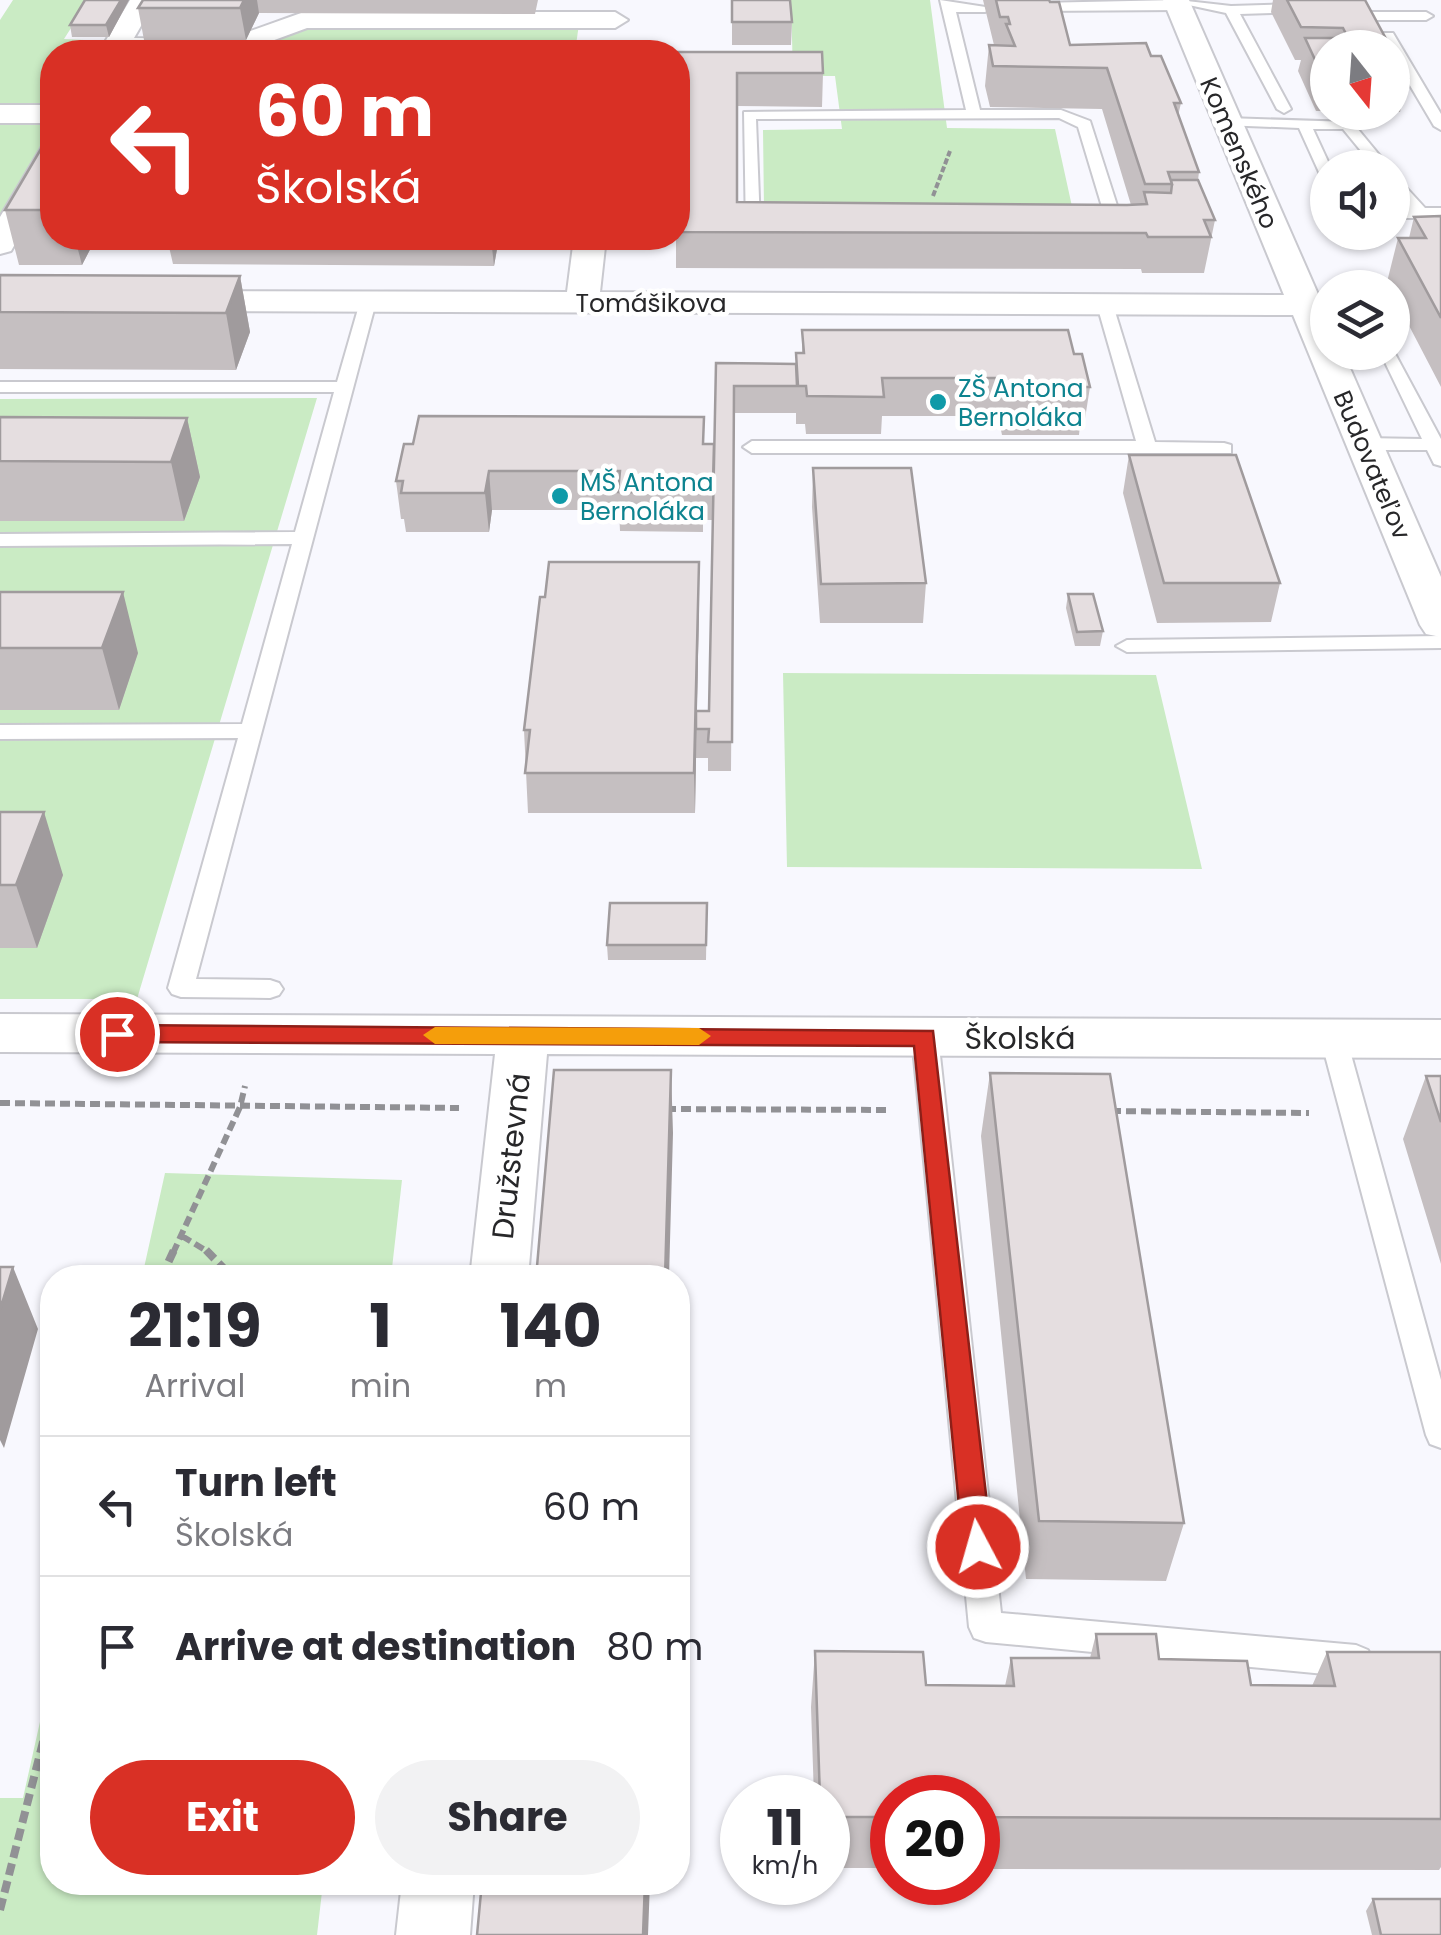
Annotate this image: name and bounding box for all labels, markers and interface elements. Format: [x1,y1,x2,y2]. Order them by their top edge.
north arrow [1310,30,1410,130]
map controls [1310,30,1410,370]
text: 60 m [255,62,434,161]
street label: Komenského [1191,72,1287,234]
icon: left [90,80,220,210]
button: sound [1310,150,1410,250]
text: Školská [255,156,422,219]
button: layers [1310,270,1410,370]
street label: Tomášikova [575,286,727,321]
place label: ZŠ Antona Bernoláka [958,371,1084,435]
street label: Budovateľov [1325,385,1419,545]
marker: ZŠ Antona Bernoláka [927,391,949,413]
place label: MŠ Antona Bernoláka [580,465,714,529]
marker: MŠ Antona Bernoláka [549,485,571,507]
pin [75,992,160,1077]
icon: arrive [90,1007,145,1062]
street label: Školská [964,1017,1076,1060]
street label: Družstevná [481,1071,541,1241]
text: 21:19 [128,1284,262,1368]
text: 1 [369,1284,392,1368]
text: 140 [499,1284,602,1368]
text: Arrival [145,1363,245,1408]
text: min [350,1363,411,1408]
text: m [534,1363,567,1408]
text: Turn left [175,1456,337,1509]
icon: left [90,1479,145,1534]
text: 60 m [543,1480,640,1533]
position arrow [926,1495,1030,1599]
text: Školská [175,1512,293,1557]
icon: arrive [90,1619,145,1674]
text: Arrive at destination [175,1620,576,1673]
text: 80 m [606,1620,703,1673]
button: Exit [90,1760,355,1875]
button: Share [375,1760,640,1875]
speed limit sign: 20 [870,1775,1000,1905]
text: 11 [766,1792,804,1863]
text: km/h [752,1848,818,1883]

